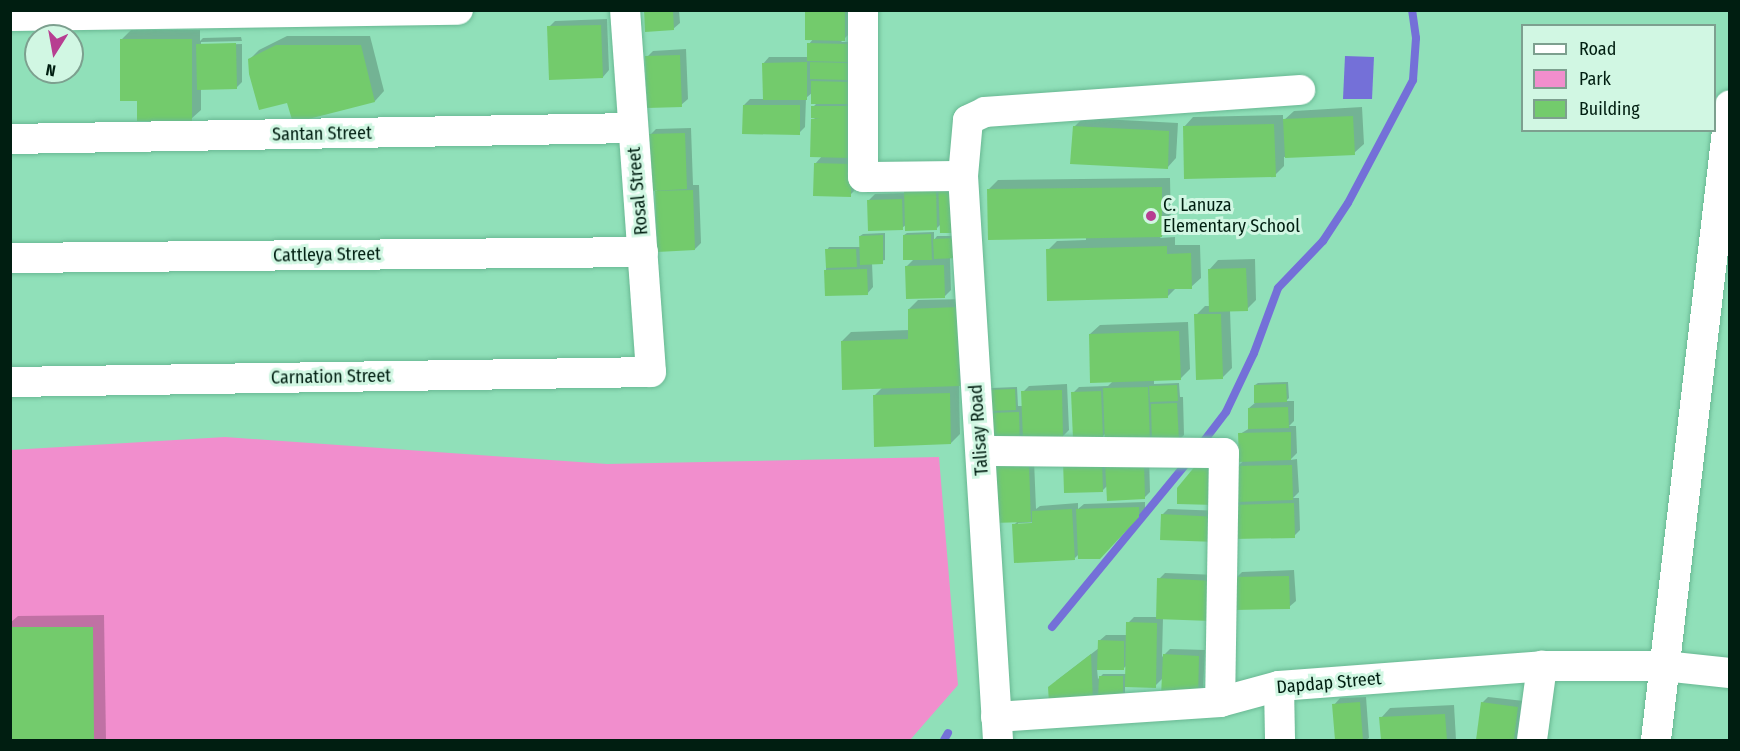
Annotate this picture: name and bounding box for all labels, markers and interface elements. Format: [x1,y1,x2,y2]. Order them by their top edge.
north arrow [24,24,84,84]
legend [1521,24,1716,132]
text: Road [1579,38,1616,60]
text: N [44,60,57,80]
text: Park [1579,68,1611,90]
text: Building [1579,98,1640,120]
street label: Santan Street [272,122,372,146]
street label: Rosal Street [623,146,653,236]
place label: C. Lanuza Elementary School [1163,195,1300,238]
marker: C. Lanuza Elementary School [1144,209,1158,223]
street label: Cattleya Street [273,243,381,267]
street label: Carnation Street [271,365,391,389]
street label: Talisay Road [965,384,993,476]
street label: Dapdap Street [1276,668,1382,698]

